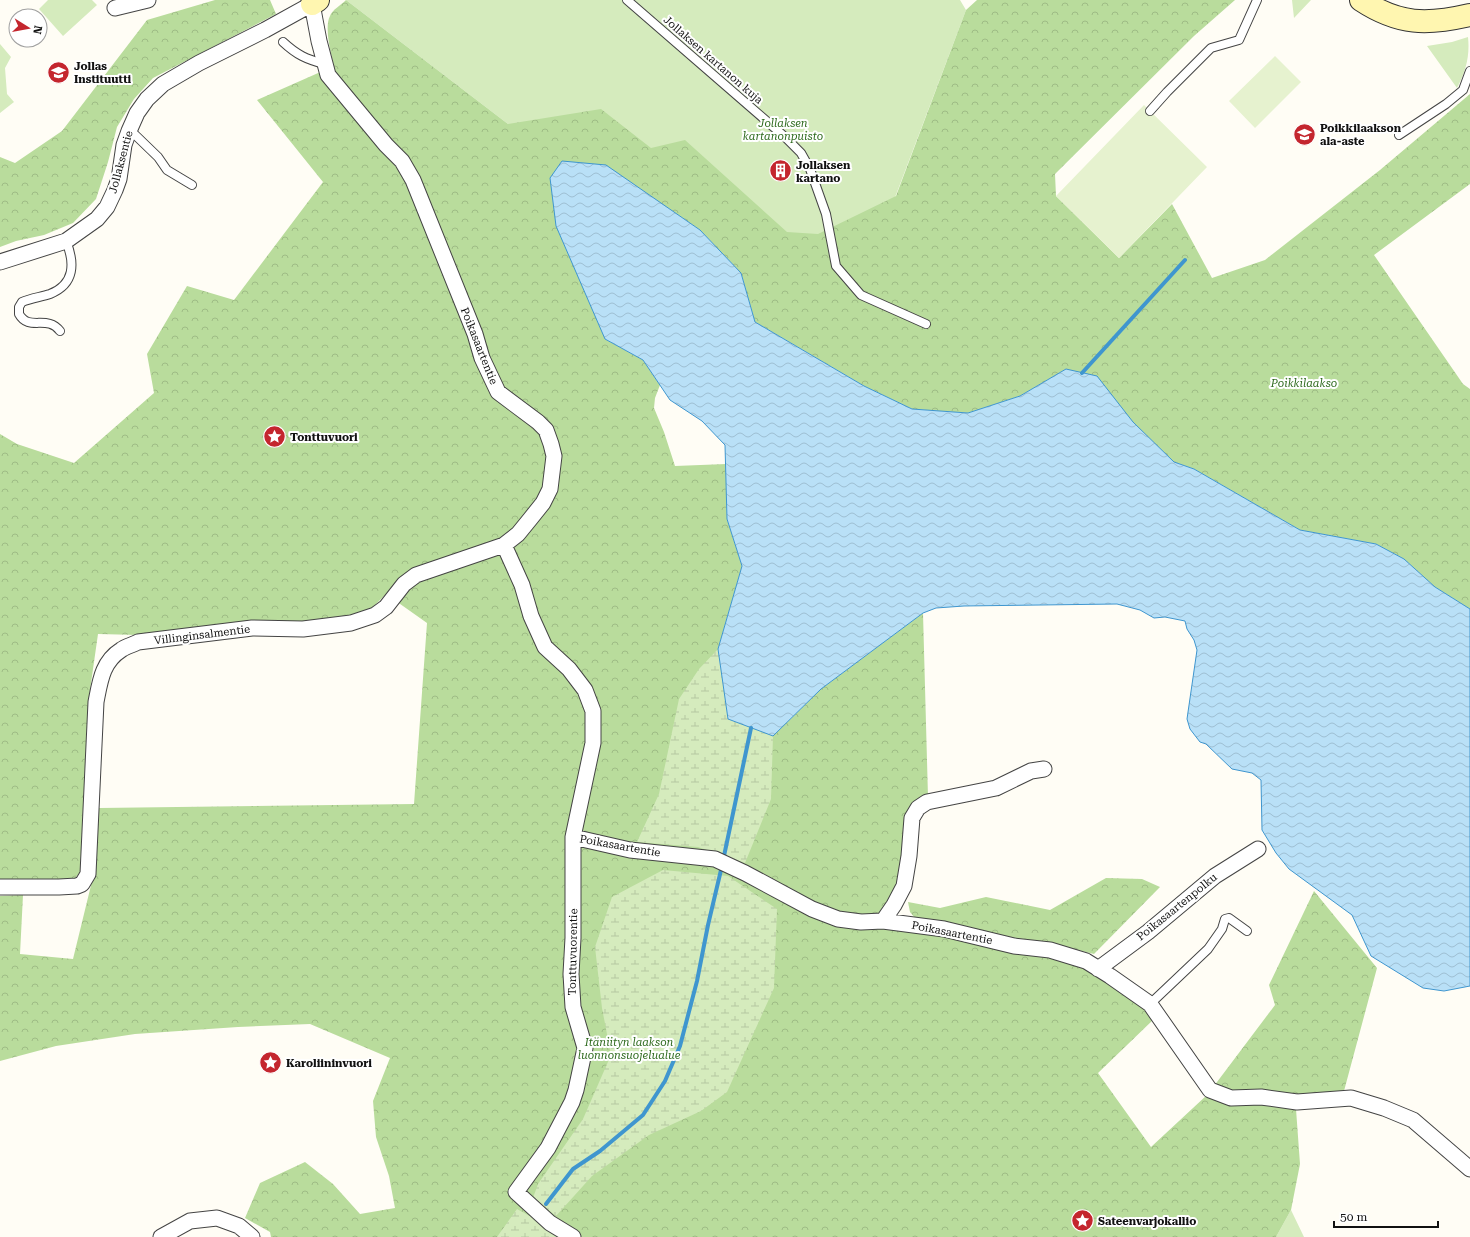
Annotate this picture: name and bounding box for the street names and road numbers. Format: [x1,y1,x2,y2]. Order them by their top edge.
street label: Jollaksen kartanon kuja [661,13,765,107]
street label: Jollaksentie [106,129,136,195]
street label: Poikasaartentie [458,306,500,386]
street label: Villinginsalmentie [153,623,251,647]
street label: Poikasaartentie [578,832,662,860]
street label: Poikasaartenpolku [1134,871,1220,943]
street label: Tonttuvuorentie [566,908,580,996]
street label: Poikasaartentie [910,919,994,947]

